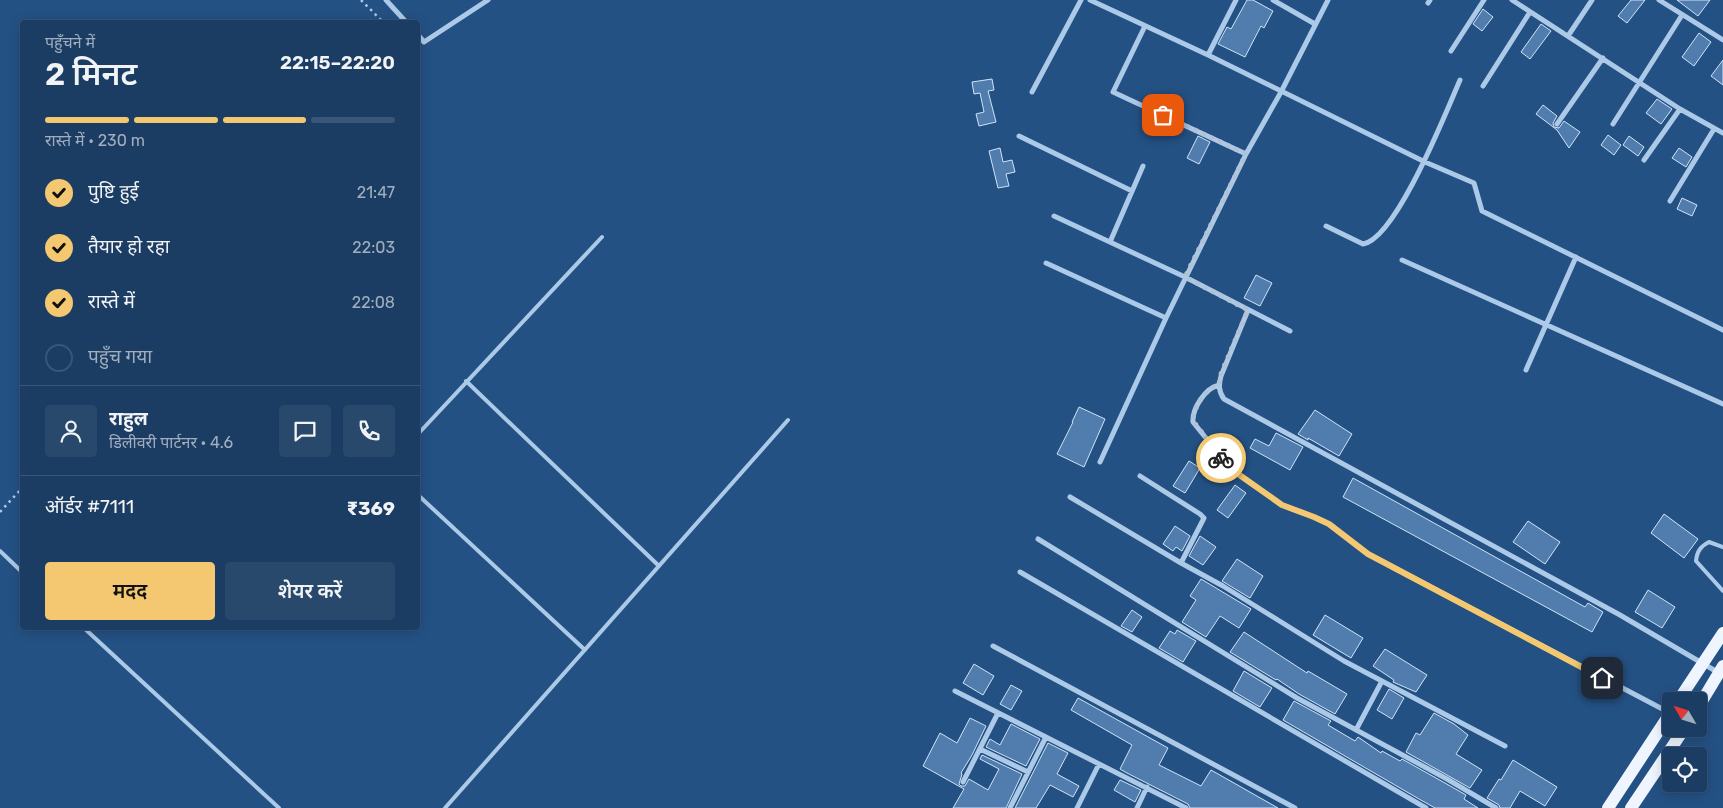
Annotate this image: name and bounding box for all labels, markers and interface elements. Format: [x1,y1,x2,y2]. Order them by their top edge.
text: पहुँचने में [45,33,95,52]
text: 22:15–22:20 [280,51,395,74]
text: 2 मिनट [45,55,137,93]
pin [1142,94,1184,136]
icon: bag [1149,101,1177,129]
text: रास्ते में · 230 m [45,131,145,150]
icon: check [45,179,73,207]
text: पुष्टि हुई [88,180,139,203]
text: 21:47 [357,183,395,202]
icon: check [45,234,73,262]
text: तैयार हो रहा [88,235,170,258]
text: 22:03 [352,238,395,257]
icon: check [45,289,73,317]
text: रास्ते में [88,290,135,313]
text: 22:08 [352,293,395,312]
text: पहुँच गया [88,345,152,368]
button: person [45,405,97,457]
button: chat [279,405,331,457]
button: phone [343,405,395,457]
text: राहुल [109,407,148,430]
text: डिलीवरी पार्टनर · 4.6 [109,433,233,452]
courier [1196,433,1246,483]
icon: bike [1207,444,1235,472]
text: ऑर्डर #7111 [45,495,134,518]
text: ₹369 [347,497,395,520]
button: मदद [45,562,215,620]
button: शेयर करें [225,562,395,620]
pin [1581,657,1623,699]
icon: home [1588,664,1616,692]
north arrow [1662,692,1708,738]
map controls [1662,692,1707,792]
button: locate [1662,747,1707,792]

